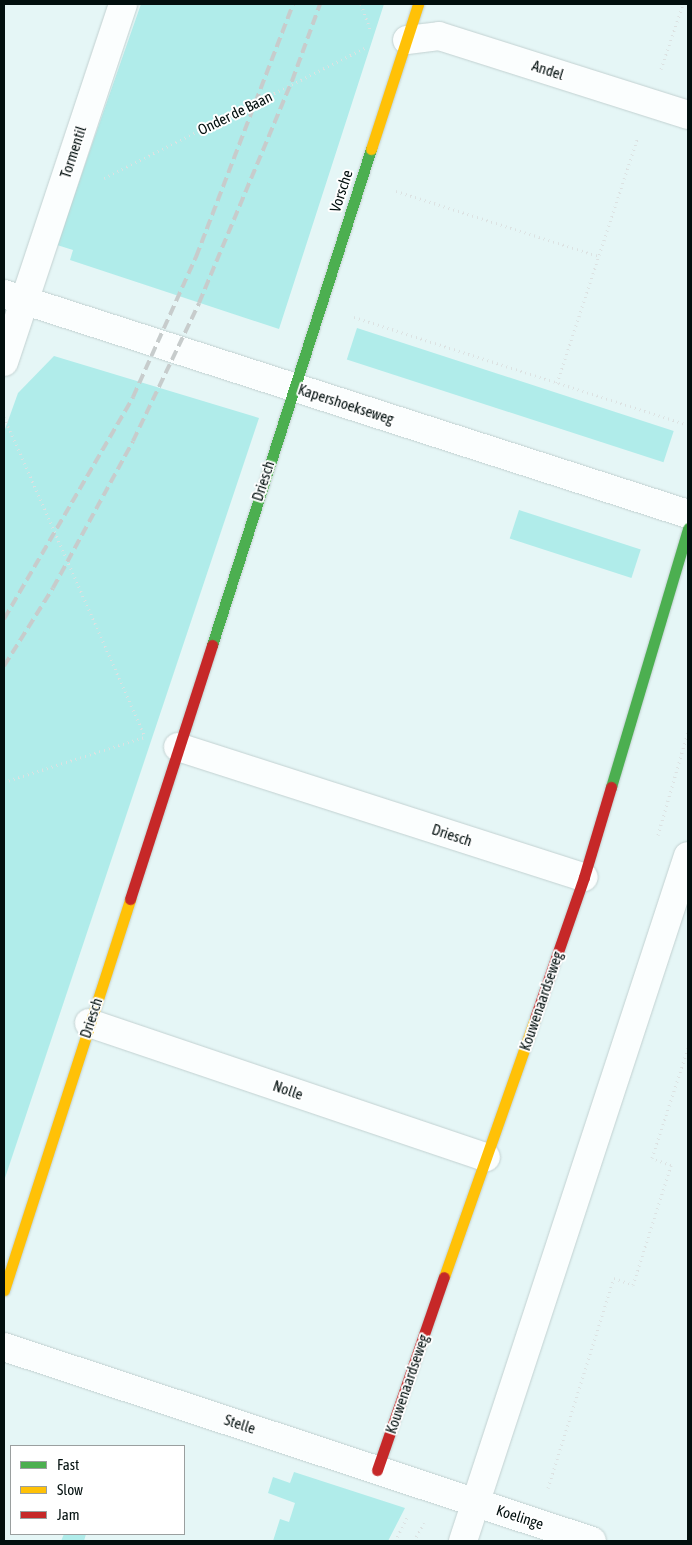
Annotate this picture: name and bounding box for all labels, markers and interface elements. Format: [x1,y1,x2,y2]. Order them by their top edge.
street label: Andel [530,56,566,84]
street label: Onder de Baan [195,87,275,139]
street label: Tormentil [56,124,90,180]
street label: Vorsche [326,168,356,214]
street label: Kapershoekseweg [296,380,396,428]
street label: Driesch [248,459,278,503]
street label: Driesch [430,820,474,850]
street label: Kouwenaardseweg [516,949,566,1053]
street label: Driesch [76,996,106,1040]
street label: Nolle [271,1077,305,1103]
street label: Kouwenaardseweg [382,1332,432,1436]
street label: Stelle [222,1411,258,1437]
legend [10,1445,185,1535]
text: Fast [57,1456,79,1473]
text: Slow [57,1481,83,1498]
street label: Koelinge [494,1501,546,1533]
text: Jam [57,1506,80,1523]

